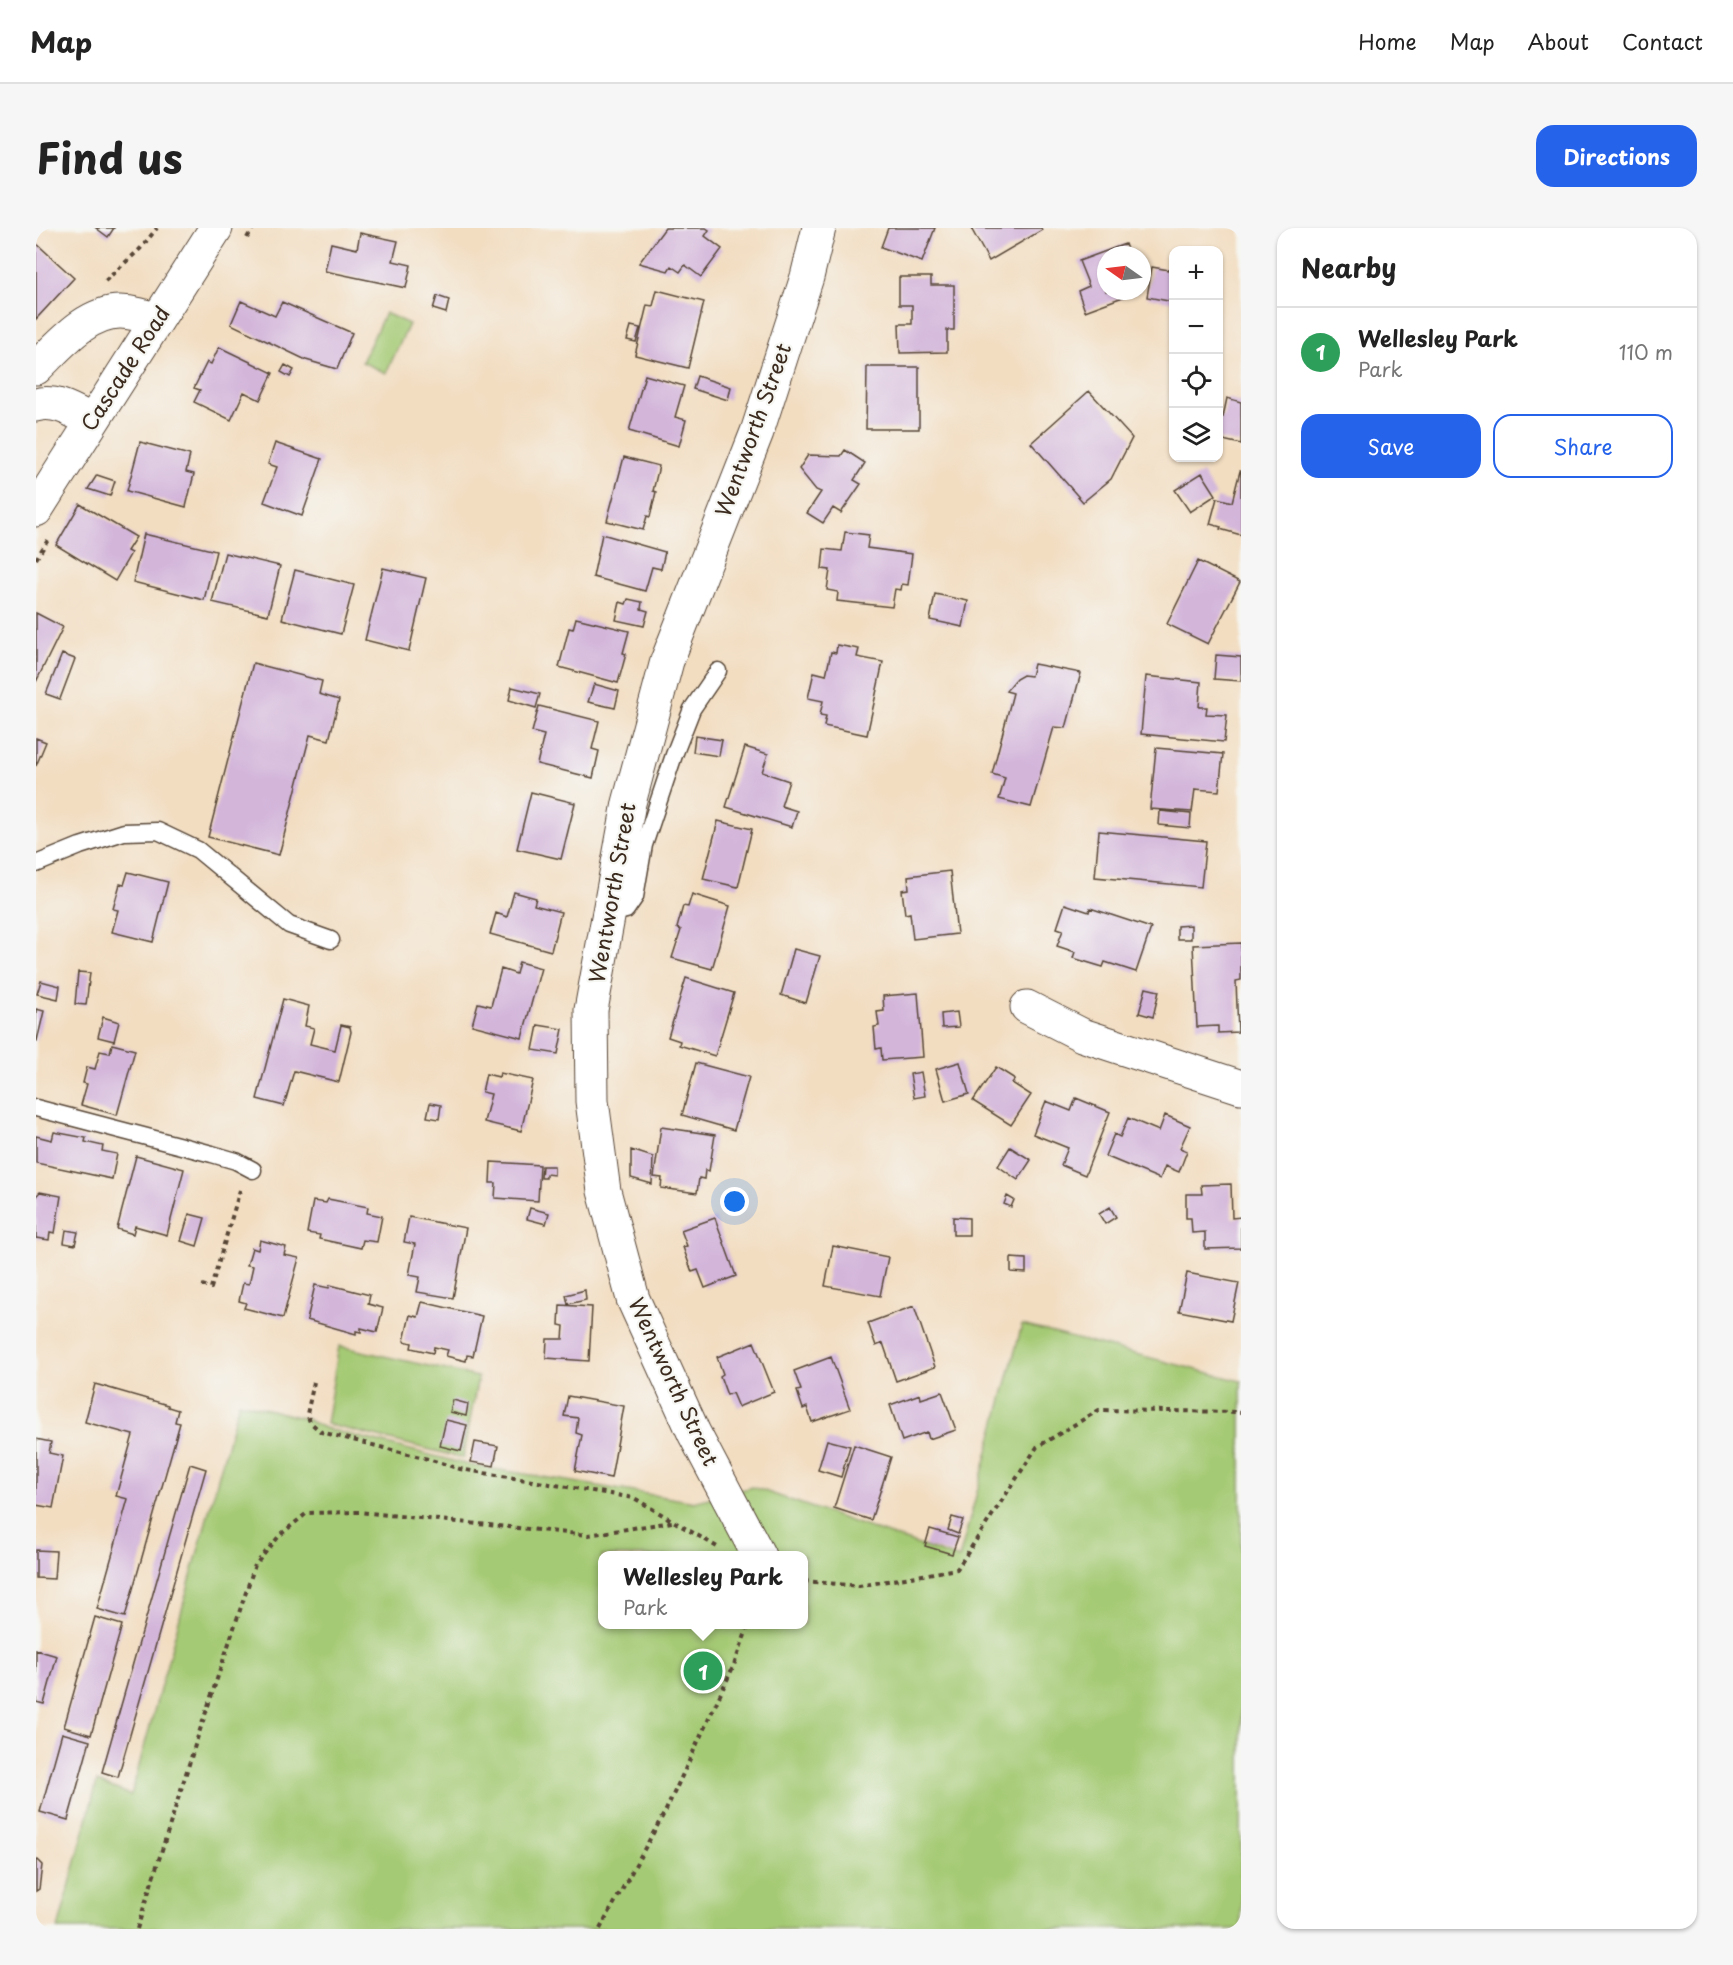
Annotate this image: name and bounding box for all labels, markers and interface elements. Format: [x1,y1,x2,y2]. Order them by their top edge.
text: Map [30,20,92,63]
text: Home [1358,25,1417,57]
text: Map [1450,25,1495,57]
text: About [1528,25,1589,57]
text: Contact [1622,25,1703,57]
text: Find us [36,125,183,188]
button: Directions [1536,125,1697,187]
north arrow [1097,246,1151,300]
map controls [1169,246,1223,462]
button: + [1169,246,1223,300]
text: Nearby [1301,248,1396,287]
street label: Cascade Road [72,299,177,437]
button: − [1169,300,1223,354]
text: Wellesley Park [1358,321,1518,354]
text: 1 [1316,337,1325,367]
text: 110 m [1619,337,1673,367]
street label: Wentworth Street [706,338,798,521]
button: locate [1169,354,1223,408]
text: Park [1358,354,1403,384]
button: layers [1169,408,1223,462]
button: Save [1301,414,1481,478]
button: Share [1493,414,1673,478]
street label: Wentworth Street [579,800,643,985]
your location [720,1187,749,1216]
street label: Wentworth Street [622,1292,728,1471]
popup [598,1551,808,1629]
text: Wellesley Park [623,1559,783,1592]
text: Park [623,1592,668,1622]
pin: 1 [684,1648,722,1694]

